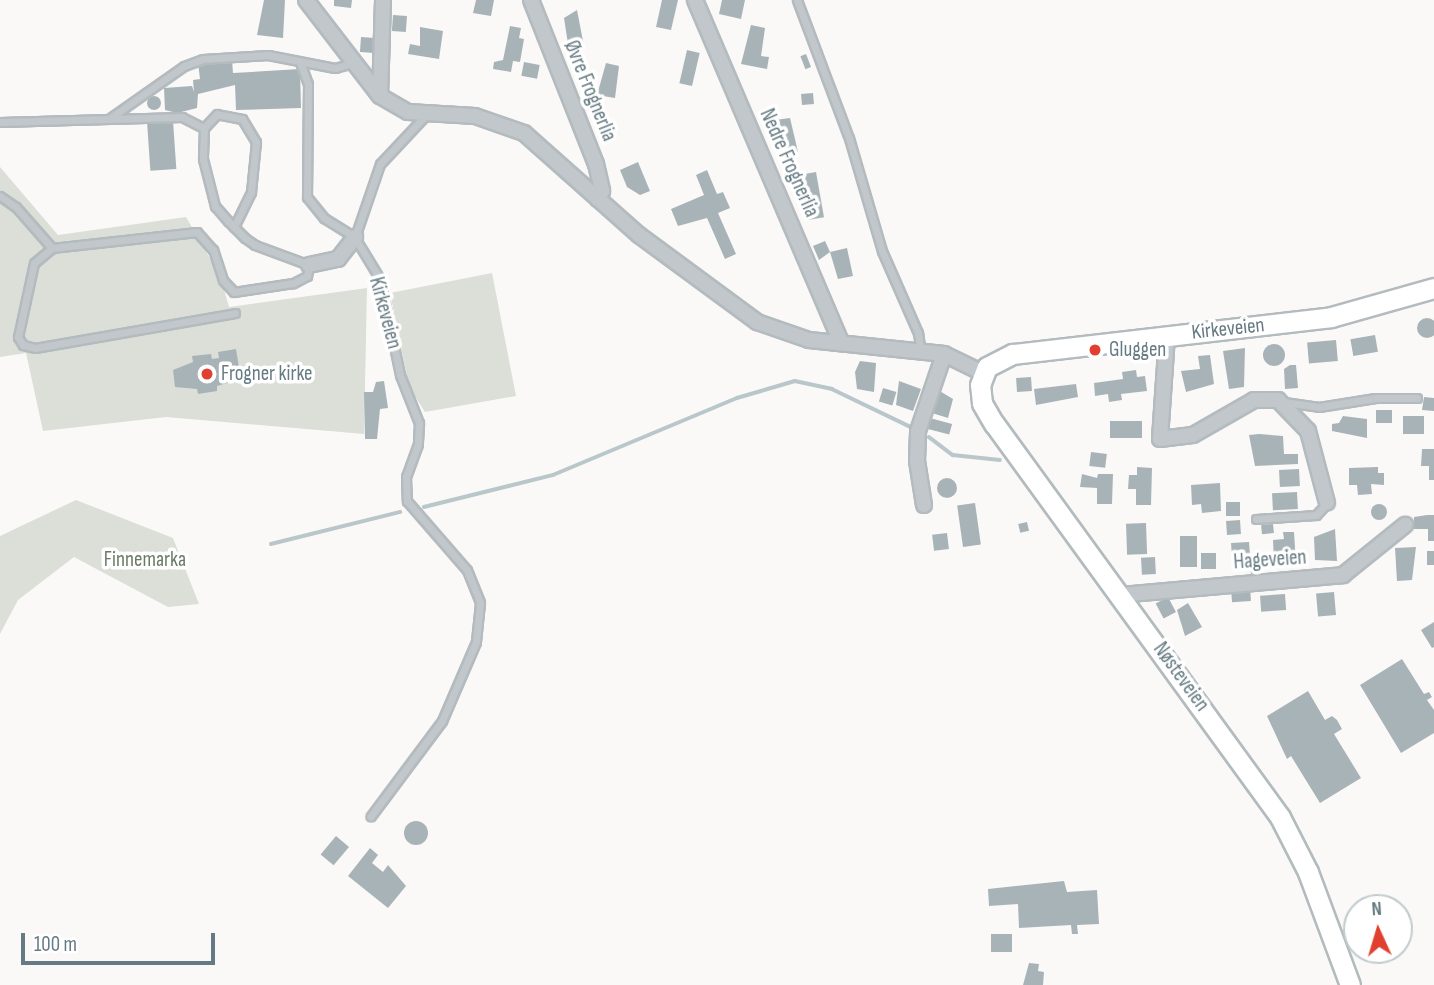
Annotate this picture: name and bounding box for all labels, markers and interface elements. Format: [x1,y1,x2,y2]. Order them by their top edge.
street label: Øvre Frognerlia [558,37,622,145]
street label: Nedre Frognerlia [754,105,824,221]
street label: Kirkeveien [363,274,407,352]
street label: Kirkeveien [1190,313,1266,345]
place label: Gluggen [1109,337,1166,363]
marker: Gluggen [1087,342,1103,358]
place label: Frogner kirke [221,361,313,387]
marker: Frogner kirke [199,366,215,382]
street label: Hageveien [1233,545,1307,575]
park label: Finnemarka [104,547,186,573]
street label: Nøsteveien [1148,638,1214,716]
north arrow [1343,894,1413,964]
text: N [1371,898,1383,921]
scale bar [24,918,219,962]
text: 100 m [34,932,77,957]

